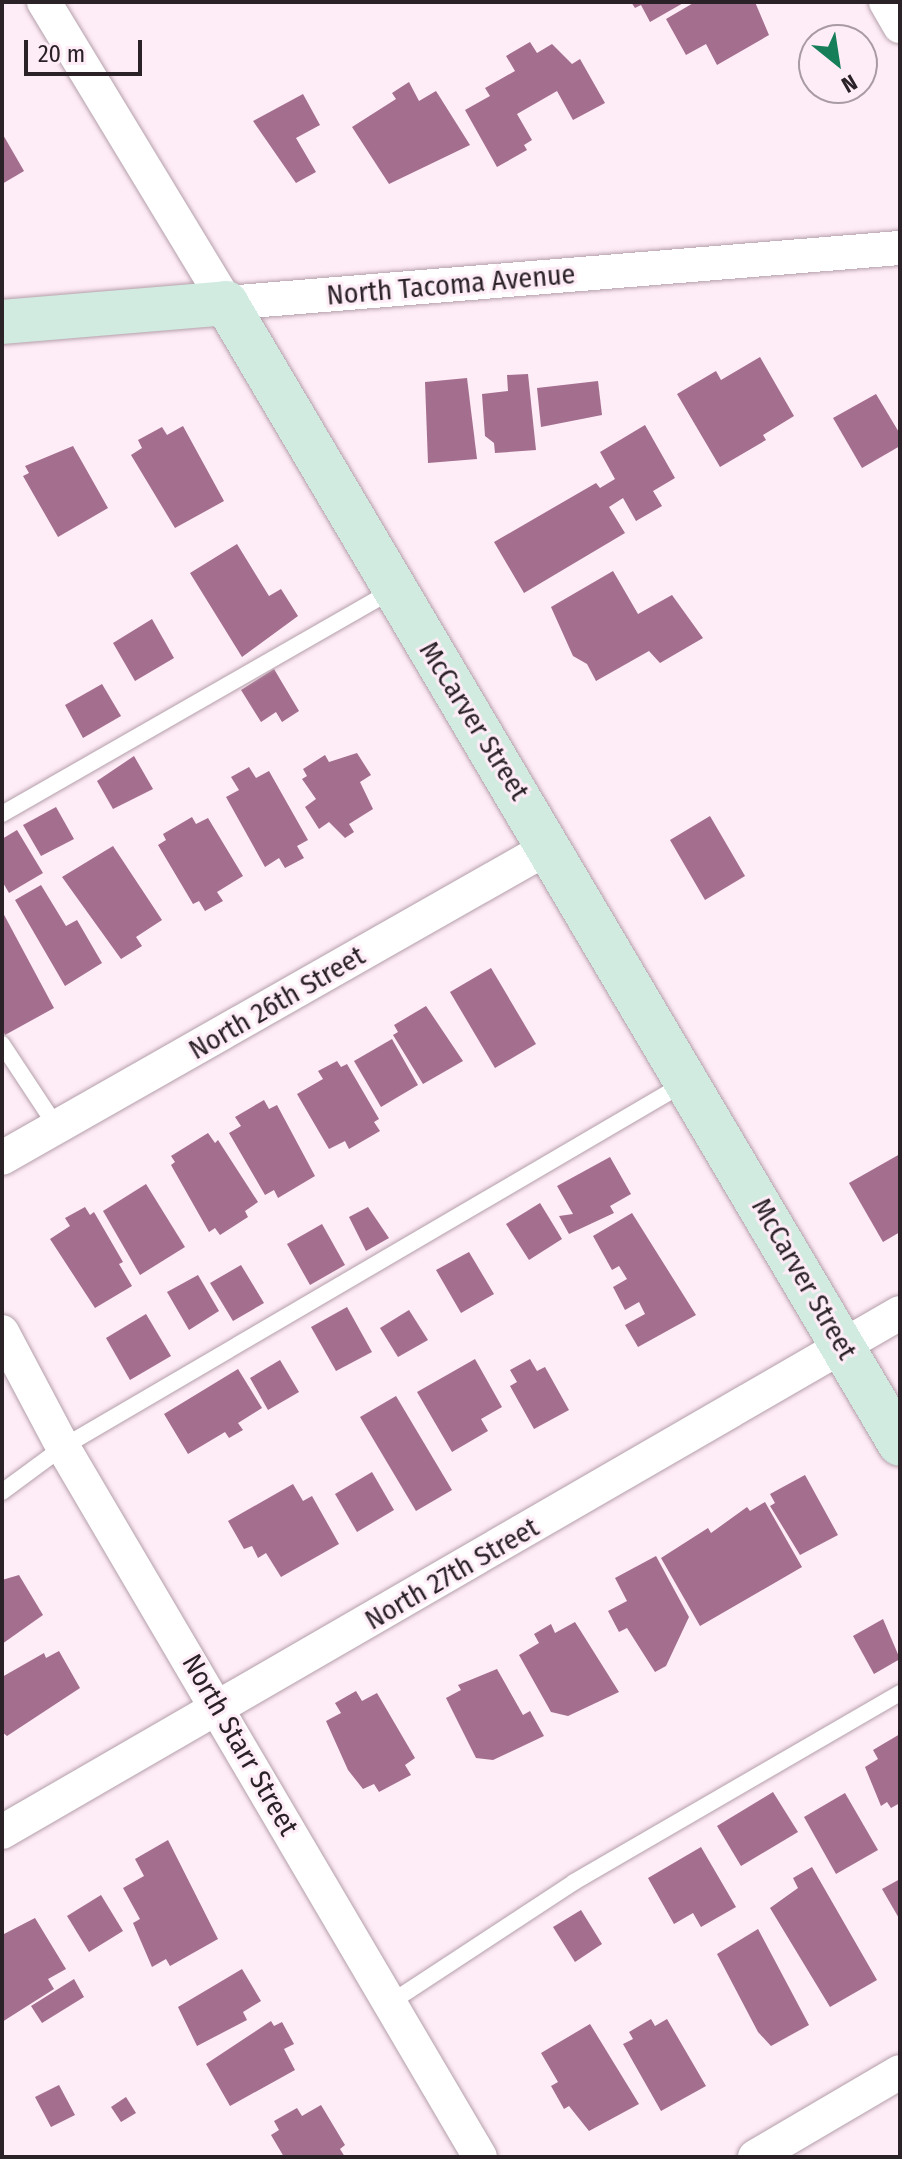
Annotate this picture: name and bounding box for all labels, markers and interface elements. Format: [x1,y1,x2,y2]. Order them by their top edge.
scale bar [28,24,146,74]
north arrow [798,24,878,104]
text: 20 m [38,40,85,68]
text: N [837,68,862,98]
street label: North Tacoma Avenue [325,257,577,313]
street label: McCarver Street [412,635,536,807]
street label: North 26th Street [183,939,371,1067]
street label: McCarver Street [744,1192,864,1366]
street label: North 27th Street [359,1511,545,1637]
street label: North Starr Street [175,1648,305,1842]

